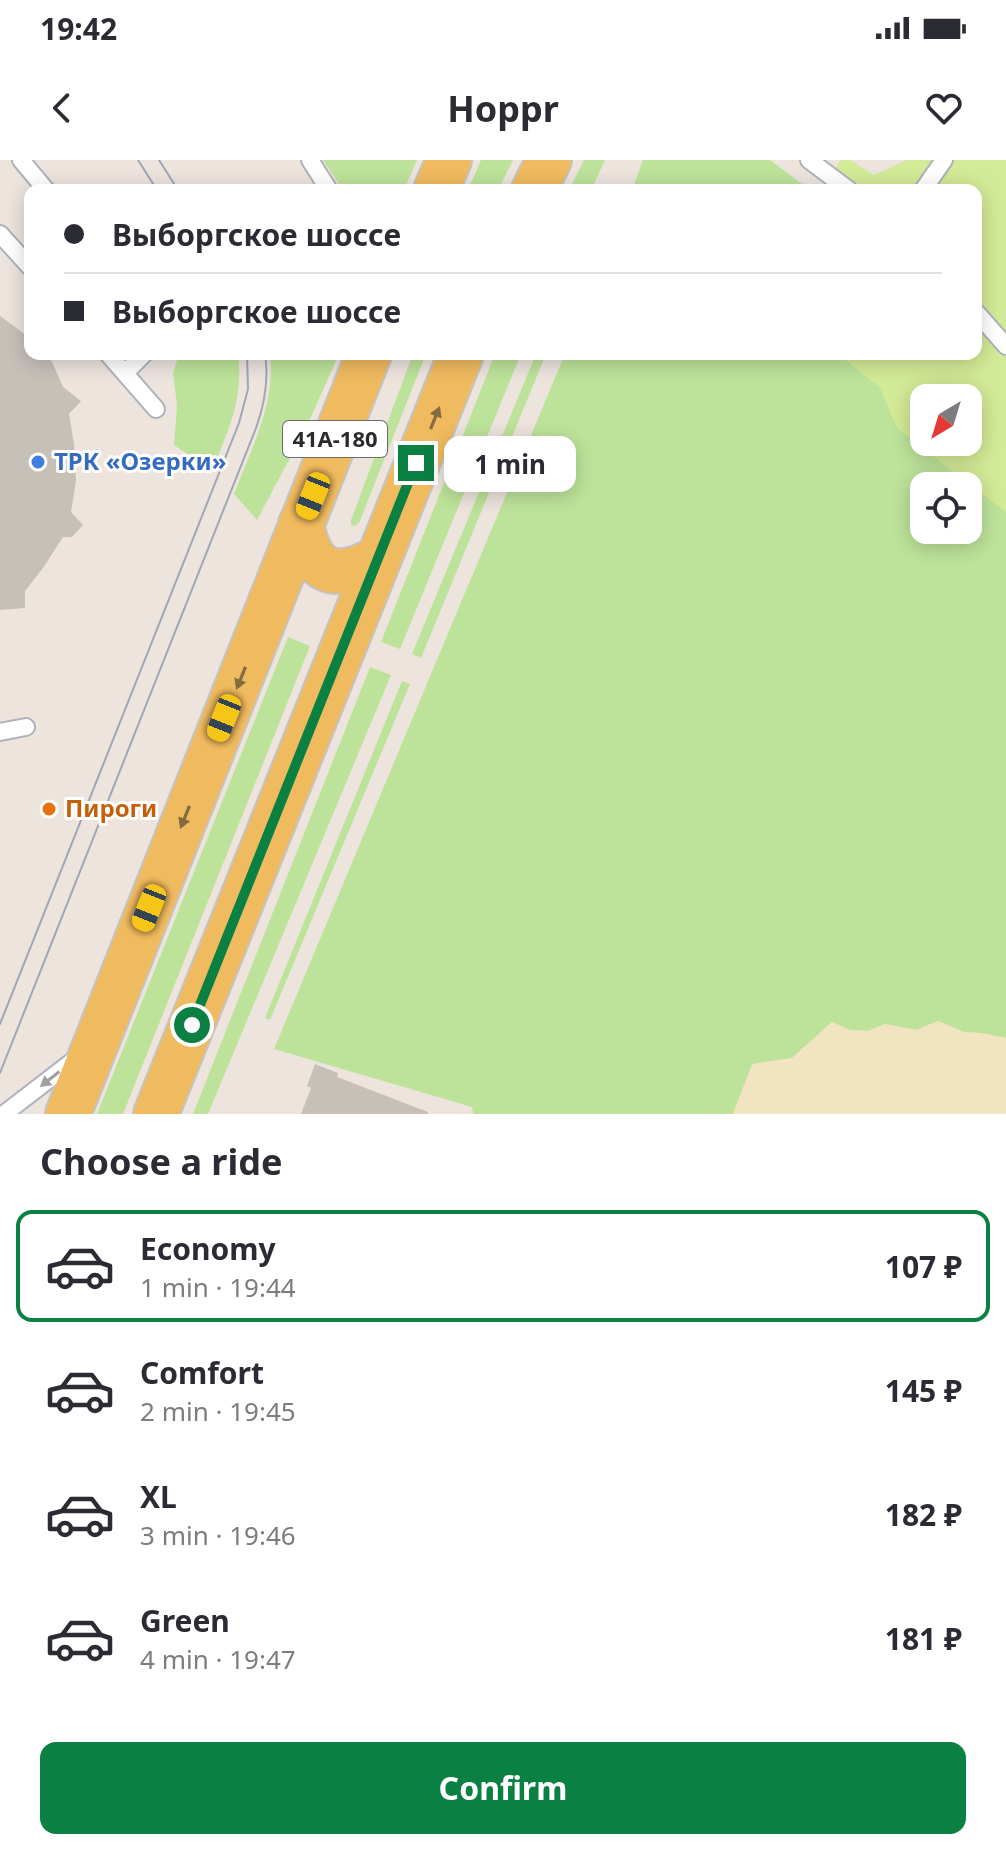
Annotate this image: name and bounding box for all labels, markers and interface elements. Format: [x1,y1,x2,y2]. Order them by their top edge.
text: 19:42 [40,8,117,49]
text: Hoppr [447,84,559,133]
icon: back [40,86,84,130]
icon: heart [922,86,966,130]
text: Выборгское шоссе [112,214,401,255]
text: Выборгское шоссе [112,291,401,332]
north arrow [910,384,982,456]
map controls [910,384,982,544]
one-way arrow [428,406,441,430]
road number: 41А-180 [283,421,387,457]
callout: 1 min [444,435,576,491]
place label: ТРК «Озерки» [54,444,226,477]
route end [398,445,434,481]
text: 1 min [474,446,546,482]
marker: ТРК «Озерки» [29,453,47,471]
car [293,469,333,523]
button: locate [910,472,982,544]
one-way arrow [234,666,247,690]
car [204,691,244,745]
place label: Пироги [65,791,157,824]
marker: Пироги [40,800,58,818]
one-way arrow [178,805,191,829]
car [129,881,169,935]
route start [174,1007,210,1043]
one-way arrow [40,1071,60,1087]
text: Choose a ride [40,1137,282,1186]
text: Economy [140,1228,276,1269]
icon: car [44,1230,116,1302]
text: 107 ₽ [885,1246,962,1287]
text: 1 min · 19:44 [140,1269,296,1305]
text: Comfort [140,1352,264,1393]
icon: car [44,1354,116,1426]
text: 145 ₽ [885,1370,962,1411]
text: 2 min · 19:45 [140,1393,296,1429]
text: XL [140,1476,177,1517]
icon: car [44,1478,116,1550]
text: 182 ₽ [885,1494,962,1535]
text: 3 min · 19:46 [140,1517,296,1553]
text: Green [140,1600,230,1641]
icon: car [44,1602,116,1674]
text: 181 ₽ [885,1618,962,1659]
text: 4 min · 19:47 [140,1641,296,1677]
button: Confirm [40,1742,966,1834]

